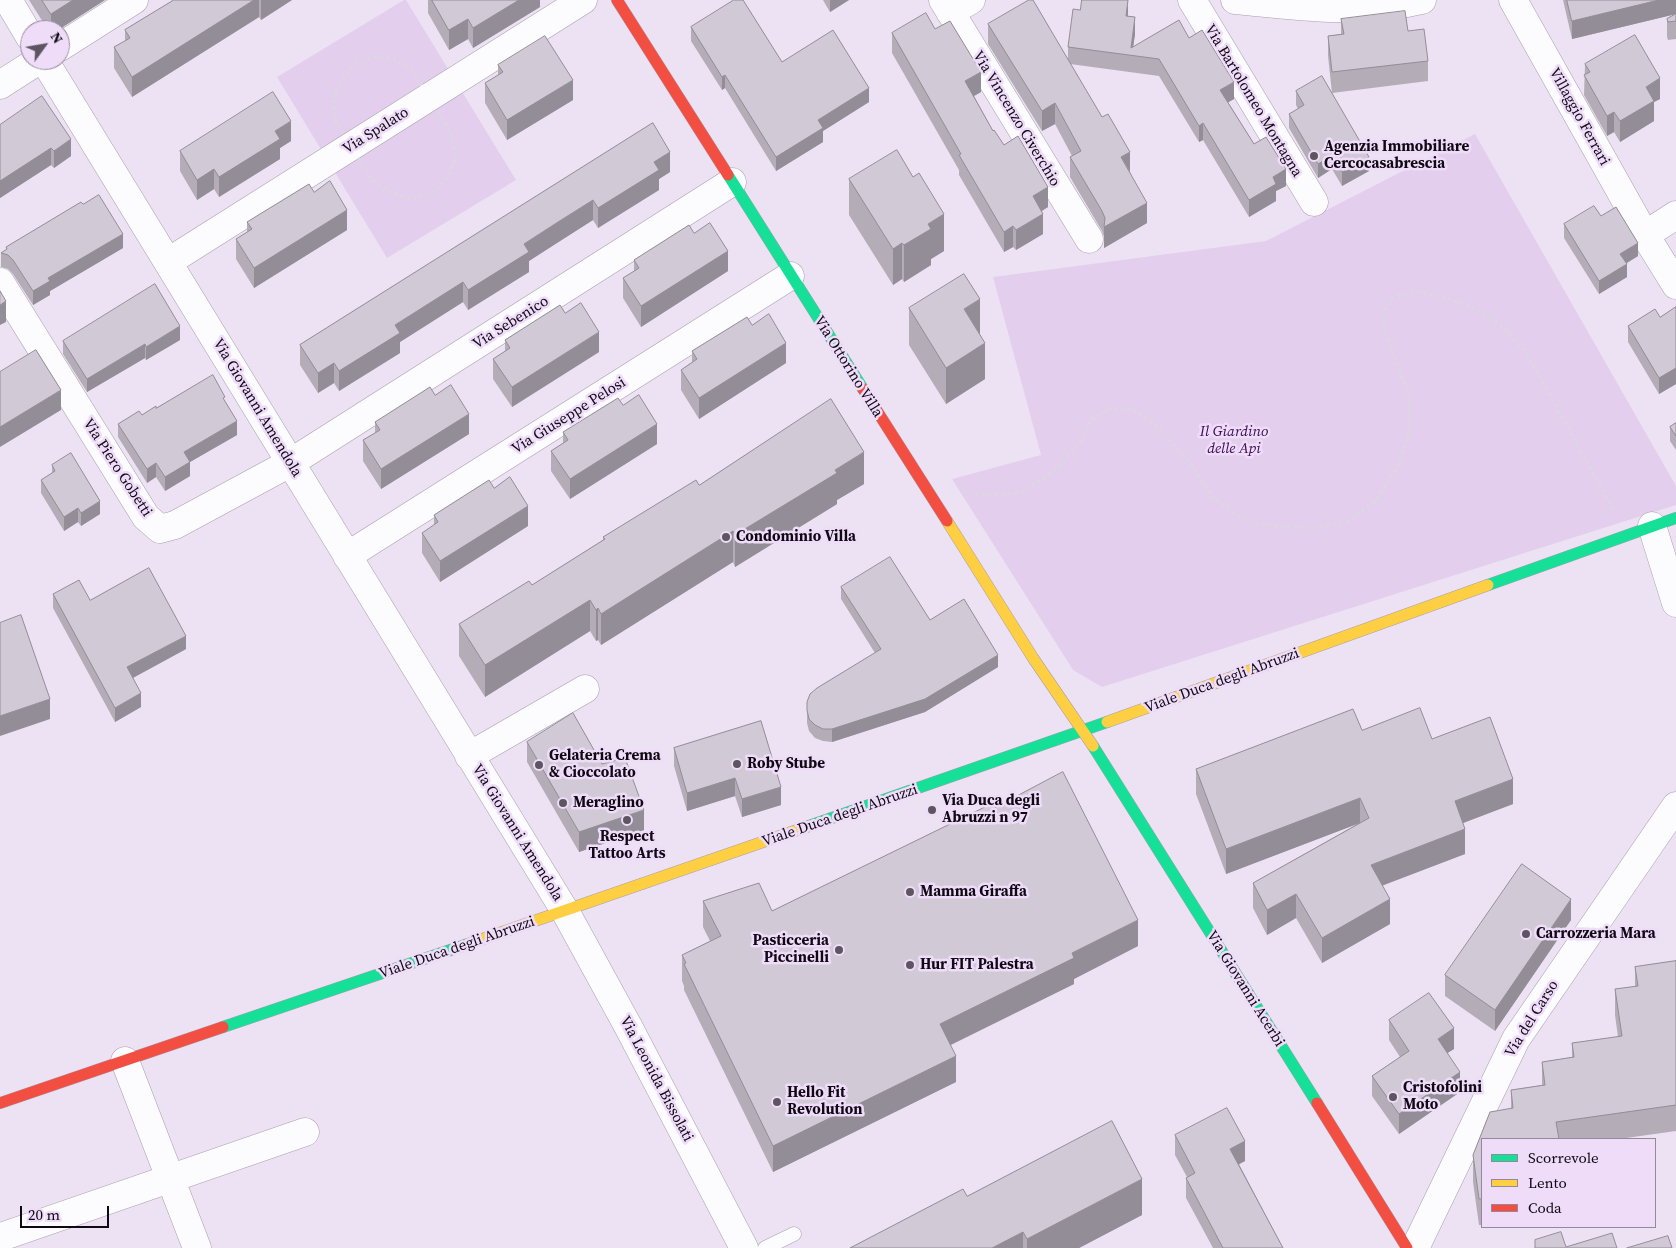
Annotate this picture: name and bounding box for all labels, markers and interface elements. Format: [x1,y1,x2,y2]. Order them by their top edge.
north arrow [20,20,70,70]
street label: Via Bartolomeo Montagna [1200,21,1306,181]
text: N [46,28,68,47]
street label: Via Vincenzo Civerchio [968,48,1064,190]
street label: Villaggio Ferrari [1545,65,1613,169]
street label: Via Spalato [340,104,412,158]
place label: Agenzia Immobiliare Cercocasabrescia [1324,138,1469,173]
marker: Agenzia Immobiliare Cercocasabrescia [1308,150,1320,162]
street label: Via Sebenico [470,293,552,353]
street label: Via Ottorino Villa [810,313,886,421]
street label: Via Giovanni Amendola [209,336,305,480]
street label: Via Giuseppe Pelosi [509,374,629,458]
street label: Via Piero Gobetti [79,416,155,520]
park label: Il Giardino delle Api [1200,423,1268,458]
place label: Condominio Villa [736,528,856,546]
marker: Condominio Villa [720,531,732,543]
street label: Viale Duca degli Abruzzi [1142,645,1302,717]
place label: Gelateria Crema & Cioccolato [549,747,661,782]
place label: Roby Stube [747,755,825,773]
marker: Roby Stube [731,758,743,770]
marker: Gelateria Crema & Cioccolato [533,759,545,771]
street label: Via Giovanni Amendola [468,761,566,905]
street label: Viale Duca degli Abruzzi [760,781,920,851]
place label: Via Duca degli Abruzzi n 97 [942,792,1040,827]
place label: Meraglino [573,794,644,812]
marker: Meraglino [557,797,569,809]
marker: Via Duca degli Abruzzi n 97 [926,804,938,816]
marker: Respect Tattoo Arts [621,814,633,826]
place label: Respect Tattoo Arts [589,828,665,863]
place label: Mamma Giraffa [920,883,1027,901]
marker: Mamma Giraffa [904,886,916,898]
street label: Viale Duca degli Abruzzi [377,913,537,983]
place label: Carrozzeria Mara [1536,925,1656,943]
street label: Via Giovanni Acerbi [1202,928,1288,1050]
marker: Carrozzeria Mara [1520,928,1532,940]
place label: Pasticceria Piccinelli [752,932,829,967]
marker: Pasticceria Piccinelli [833,944,845,956]
place label: Hur FIT Palestra [920,956,1034,974]
marker: Hur FIT Palestra [904,959,916,971]
street label: Via del Carso [1501,977,1563,1061]
street label: Via Leonida Bissolati [615,1013,697,1145]
place label: Cristofolini Moto [1403,1079,1482,1114]
place label: Hello Fit Revolution [787,1084,862,1119]
marker: Cristofolini Moto [1387,1091,1399,1103]
marker: Hello Fit Revolution [771,1096,783,1108]
legend [1481,1138,1656,1228]
text: Scorrevole [1528,1147,1599,1168]
text: Lento [1528,1172,1567,1193]
scale bar [22,1196,111,1228]
text: Coda [1528,1197,1562,1218]
text: 20 m [28,1204,60,1225]

